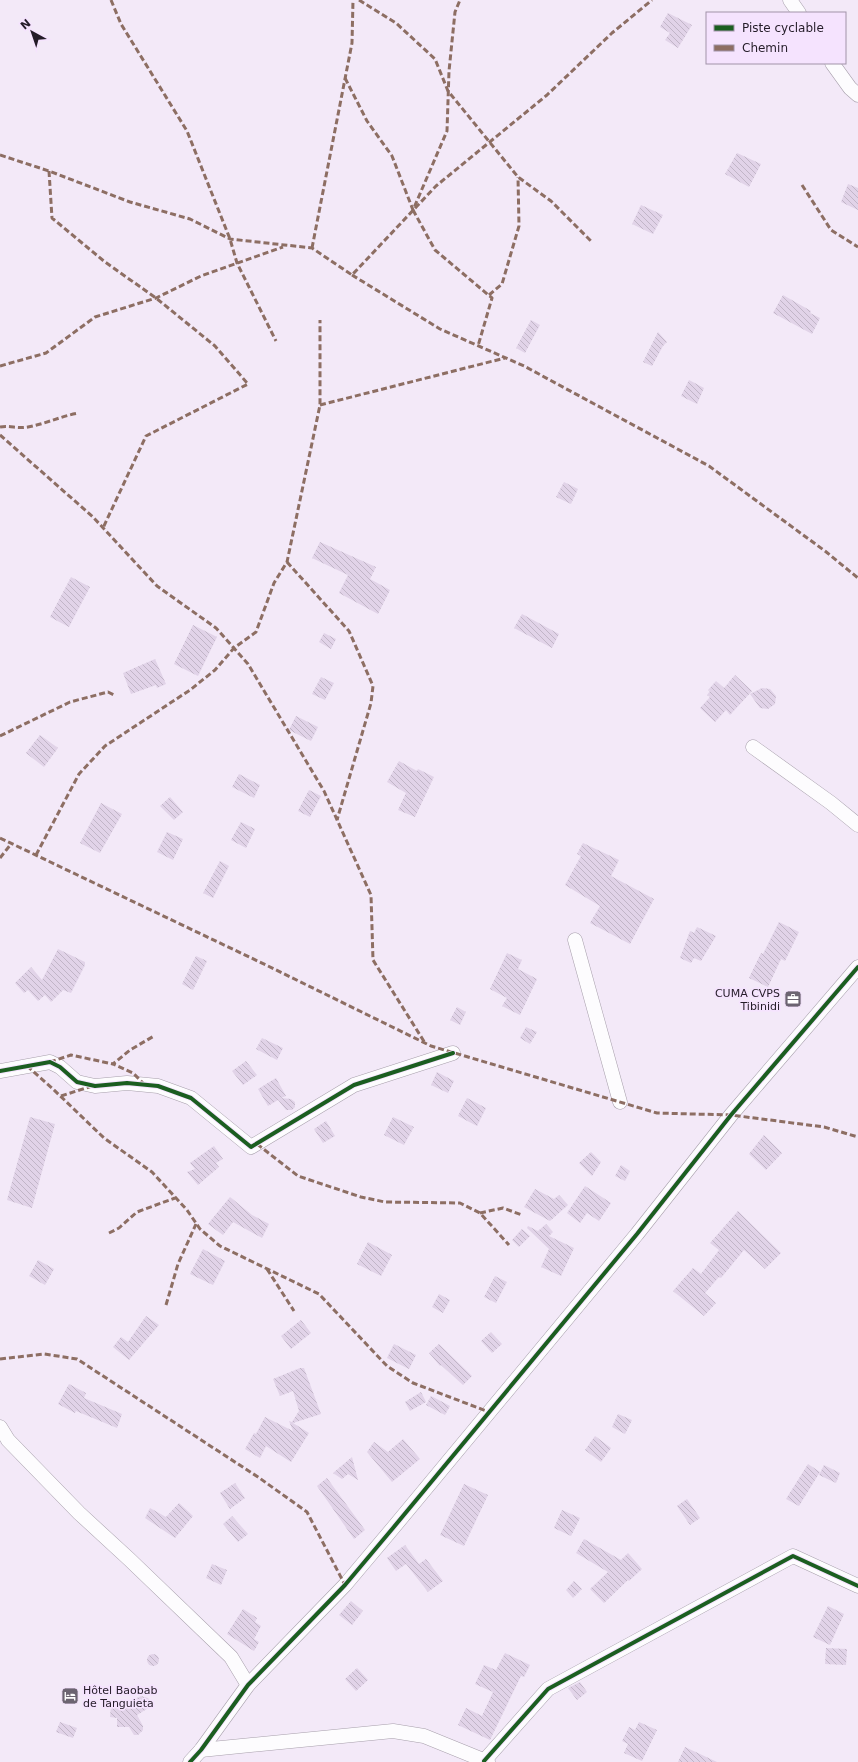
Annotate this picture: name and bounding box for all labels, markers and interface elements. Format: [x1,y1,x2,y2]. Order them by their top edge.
north arrow [12,12,52,52]
legend [706,12,846,64]
text: N [18,17,34,33]
text: Piste cyclable [742,21,824,35]
text: Chemin [742,41,788,55]
place label: CUMA CVPS Tibinidi [715,987,780,1013]
office icon: CUMA CVPS Tibinidi [783,989,803,1009]
place label: Hôtel Baobab de Tanguieta [83,1684,157,1710]
hotel icon: Hôtel Baobab de Tanguieta [60,1686,80,1706]

